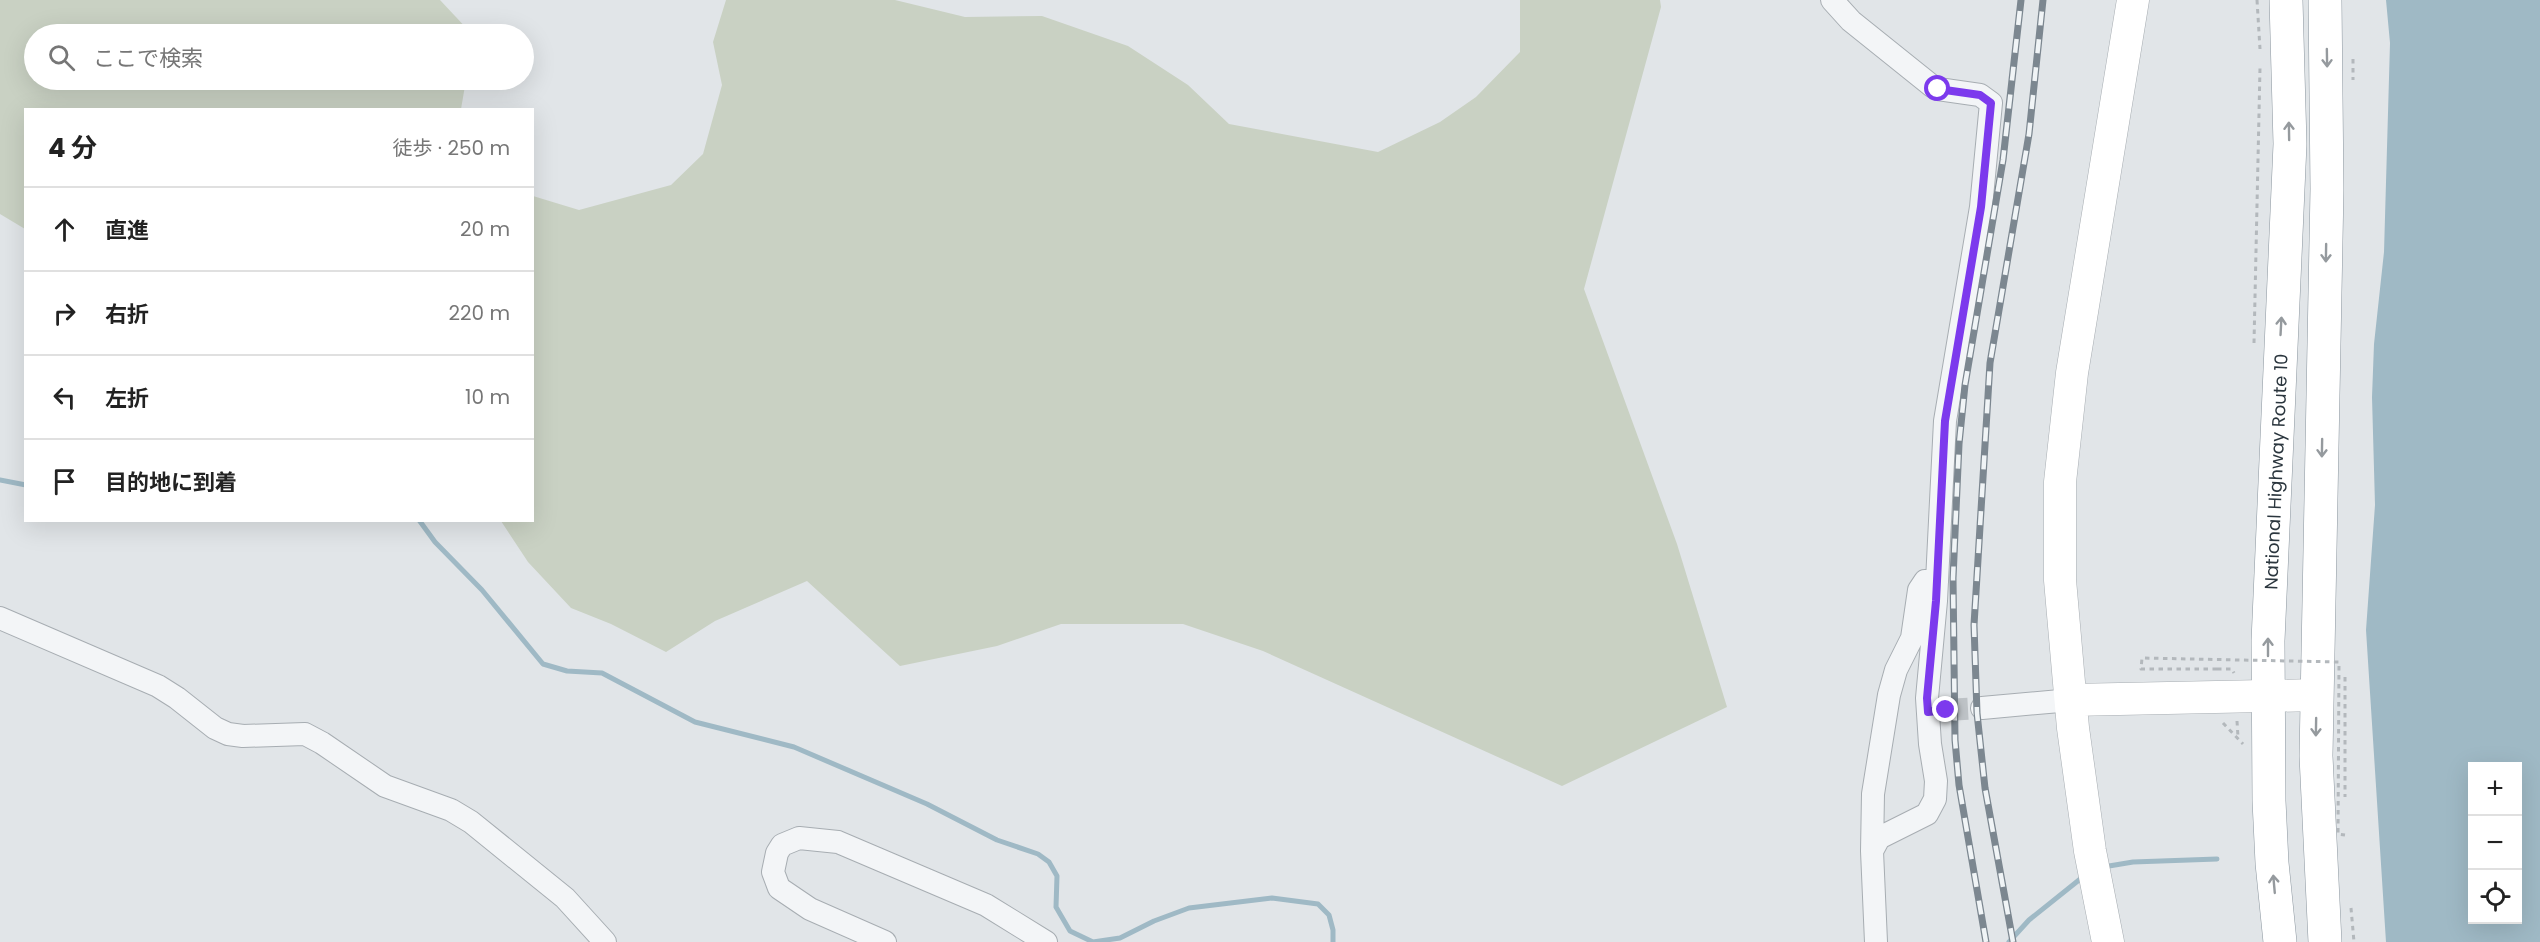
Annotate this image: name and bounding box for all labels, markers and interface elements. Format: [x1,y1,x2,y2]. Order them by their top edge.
search box [24,24,534,90]
icon: search [45,41,78,74]
text: ここで検索 [93,43,203,74]
one-way arrow [2321,48,2333,68]
route start [1924,75,1950,101]
one-way arrow [2284,122,2295,142]
text: 4 分 [48,130,97,166]
text: 徒歩 · 250 m [393,134,510,162]
icon: ahead [48,213,81,246]
text: 直進 [105,215,149,246]
text: 20 m [460,215,510,243]
one-way arrow [2320,243,2332,263]
icon: right [48,297,81,330]
text: 右折 [105,299,149,330]
text: 220 m [449,299,510,327]
one-way arrow [2276,317,2287,337]
street label: National Highway Route 10 [2258,353,2293,590]
icon: left [48,381,81,414]
text: 左折 [105,383,149,414]
text: 10 m [465,383,510,411]
one-way arrow [2316,438,2328,458]
icon: arrive [48,465,81,498]
text: 目的地に到着 [105,467,237,498]
one-way arrow [2262,637,2274,657]
route end [1932,696,1958,722]
one-way arrow [2311,717,2322,737]
map controls [2468,762,2522,924]
button: + [2468,762,2522,816]
button: − [2468,816,2522,870]
button: locate [2468,870,2522,924]
one-way arrow [2268,874,2279,894]

